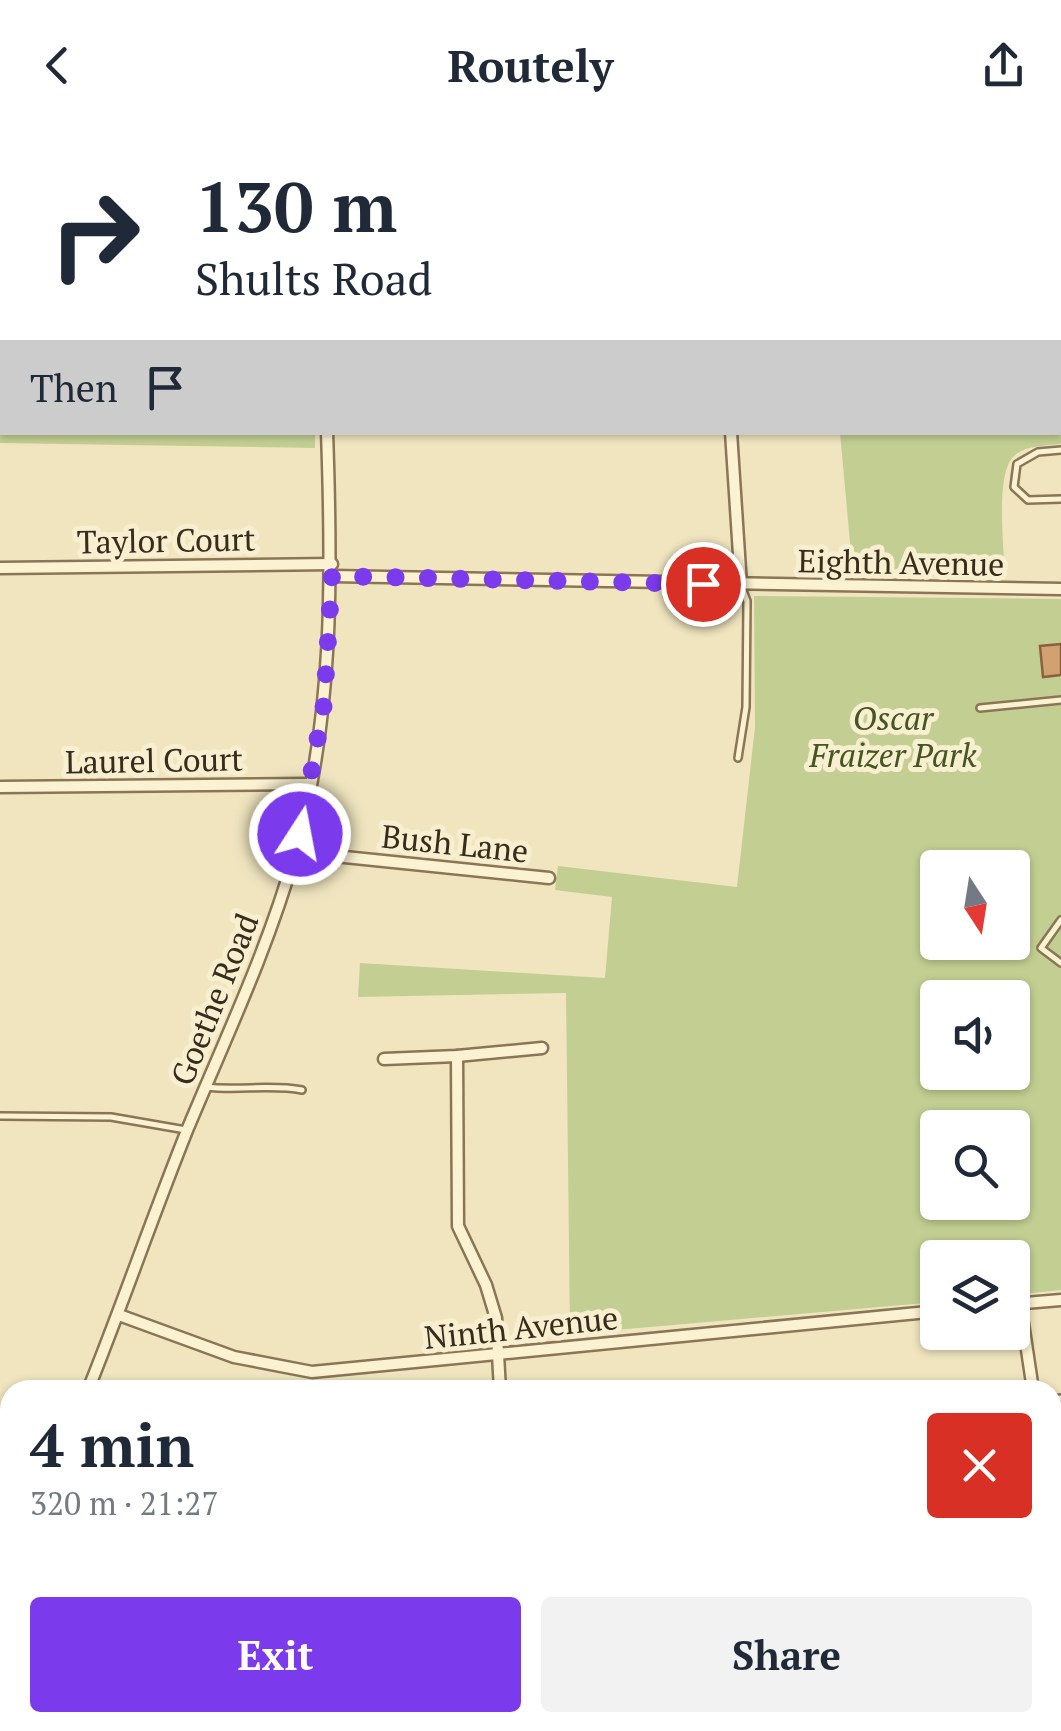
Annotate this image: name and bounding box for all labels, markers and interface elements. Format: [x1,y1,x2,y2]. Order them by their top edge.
text: Routely [448,35,613,95]
icon: back [30,38,85,93]
icon: share [976,38,1031,93]
text: 130 m [195,159,397,252]
icon: right [30,170,160,300]
text: Shults Road [195,248,432,308]
icon: arrive [138,360,193,415]
text: Then [30,363,118,413]
street label: Taylor Court [76,517,256,563]
street label: Eighth Avenue [797,539,1005,585]
pin [661,542,746,627]
icon: arrive [676,557,731,612]
park label: Oscar Fraizer Park [808,697,977,776]
street label: Laurel Court [65,737,243,783]
position arrow [248,782,352,886]
street label: Bush Lane [380,814,530,872]
north arrow [920,850,1030,960]
map controls [920,850,1030,1350]
street label: Goethe Road [160,907,268,1091]
button: sound [920,980,1030,1090]
button: search [920,1110,1030,1220]
button: layers [920,1240,1030,1350]
street label: Ninth Avenue [422,1296,620,1358]
text: 4 min [30,1405,194,1484]
button: close [927,1413,1032,1518]
text: 320 m · 21:27 [30,1482,218,1524]
button: Exit [30,1597,521,1712]
button: Share [541,1597,1032,1712]

